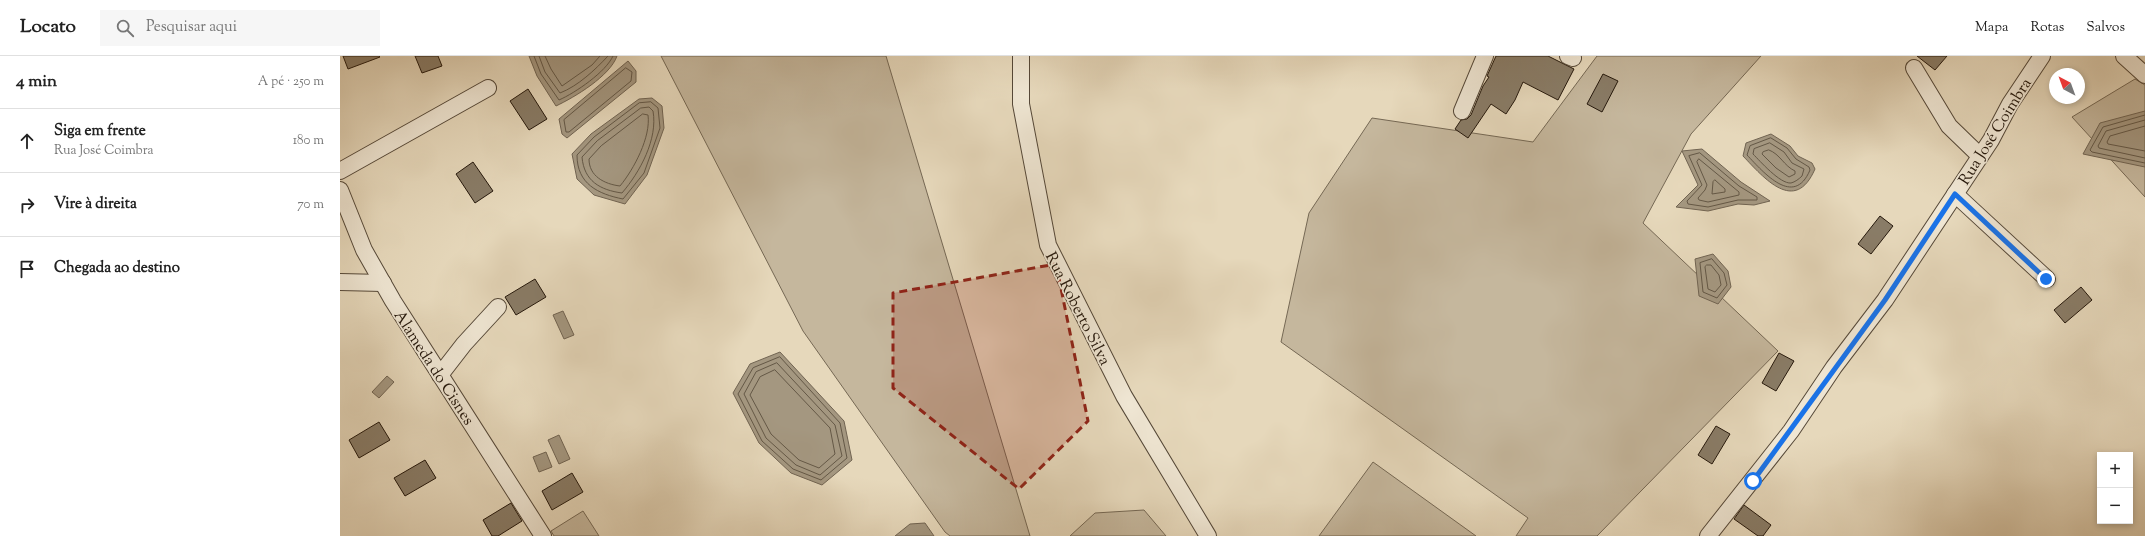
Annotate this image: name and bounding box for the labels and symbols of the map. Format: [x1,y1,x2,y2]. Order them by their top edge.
north arrow [2049,68,2085,104]
street label: Rua José Coimbra [1954,74,2039,190]
street label: Rua Roberto Silva [1038,248,1116,370]
route end [2037,270,2055,288]
street label: Alameda do Cisnes [387,306,479,430]
route start [1744,472,1762,490]

